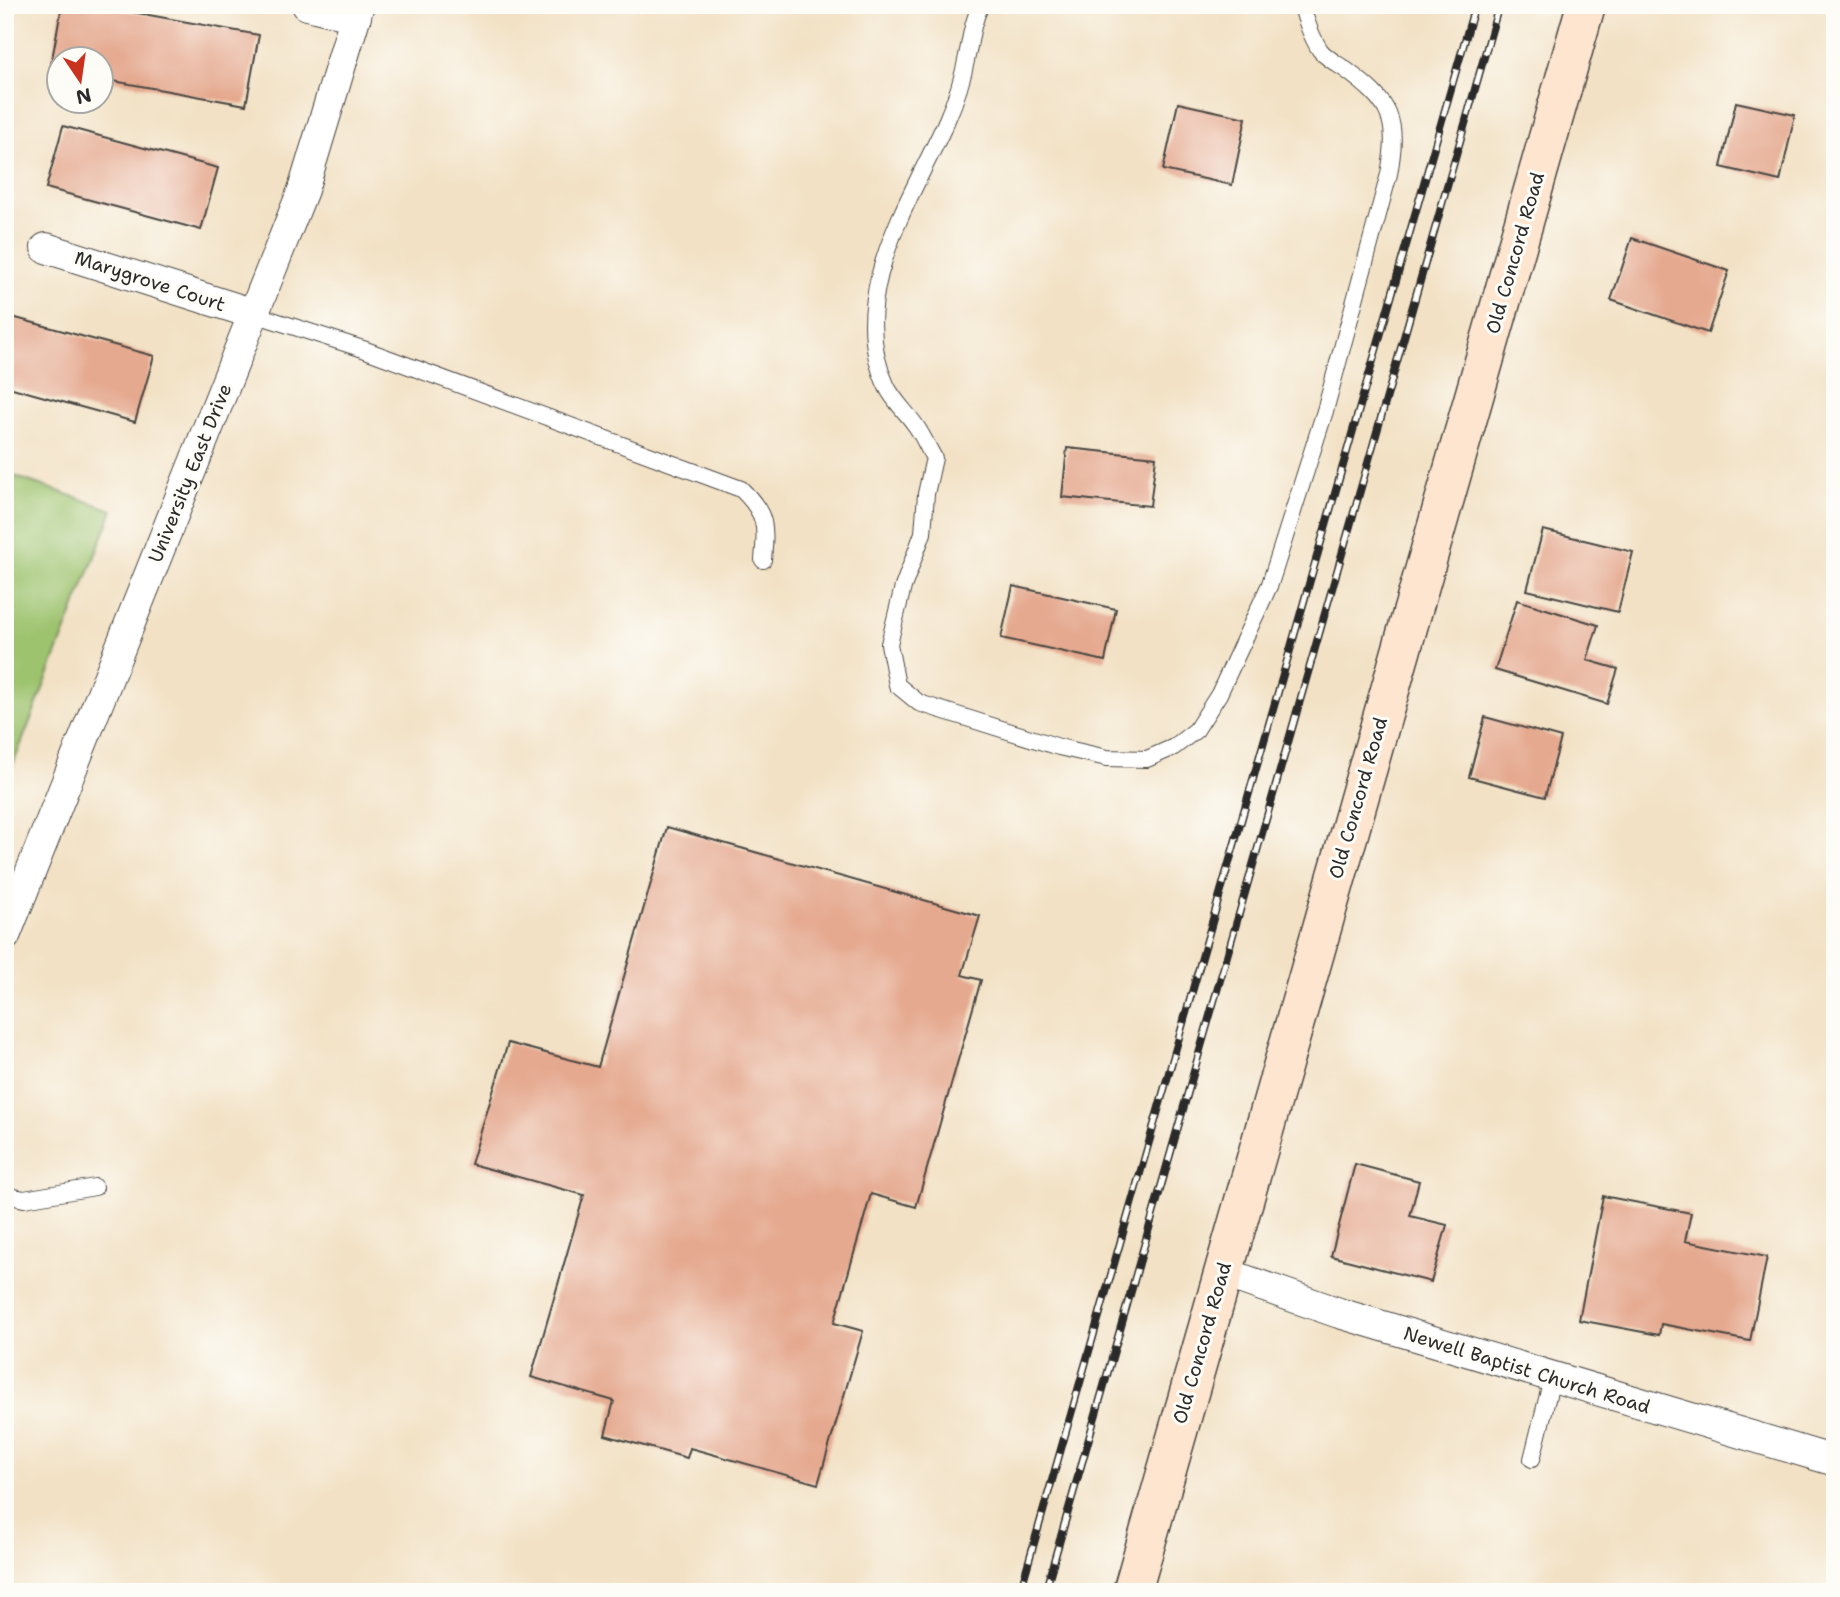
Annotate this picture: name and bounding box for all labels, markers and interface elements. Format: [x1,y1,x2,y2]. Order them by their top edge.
north arrow [46,46,116,116]
text: N [74,82,94,110]
street label: Old Concord Road [1480,169,1550,337]
street label: Marygrove Court [71,245,229,317]
street label: University East Drive [143,380,237,566]
street label: Old Concord Road [1323,714,1393,882]
street label: Old Concord Road [1167,1259,1237,1427]
street label: Newell Baptist Church Road [1401,1321,1653,1419]

